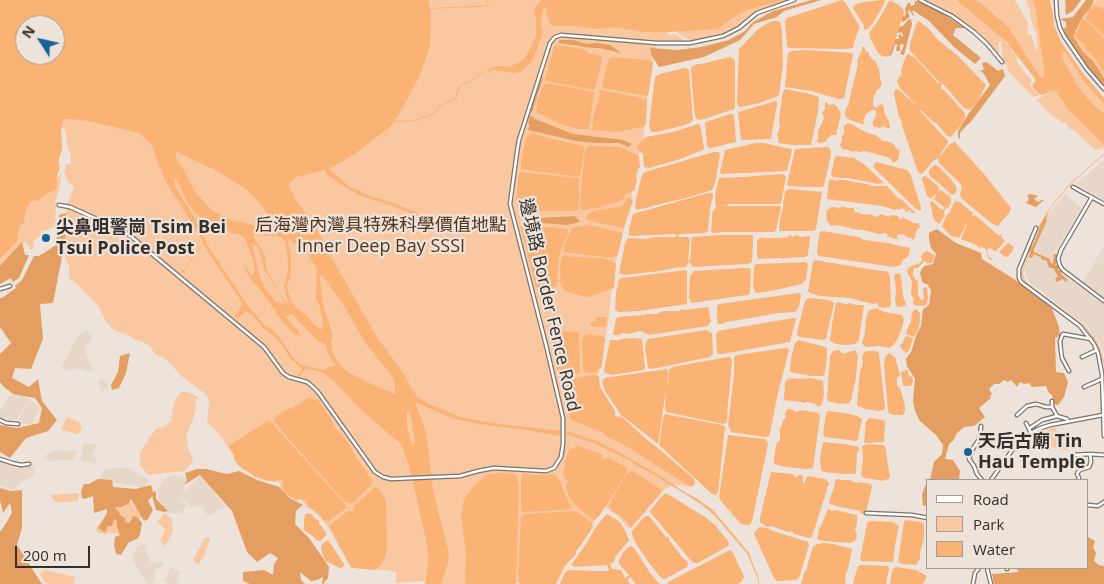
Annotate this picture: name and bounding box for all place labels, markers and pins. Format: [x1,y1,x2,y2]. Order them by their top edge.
place label: 尖鼻咀警崗 Tsim Bei Tsui Police Post [56,217,226,260]
marker: 尖鼻咀警崗 Tsim Bei Tsui Police Post [40,232,52,244]
place label: 天后古廟 Tin Hau Temple [978,431,1085,474]
marker: 天后古廟 Tin Hau Temple [962,446,974,458]

